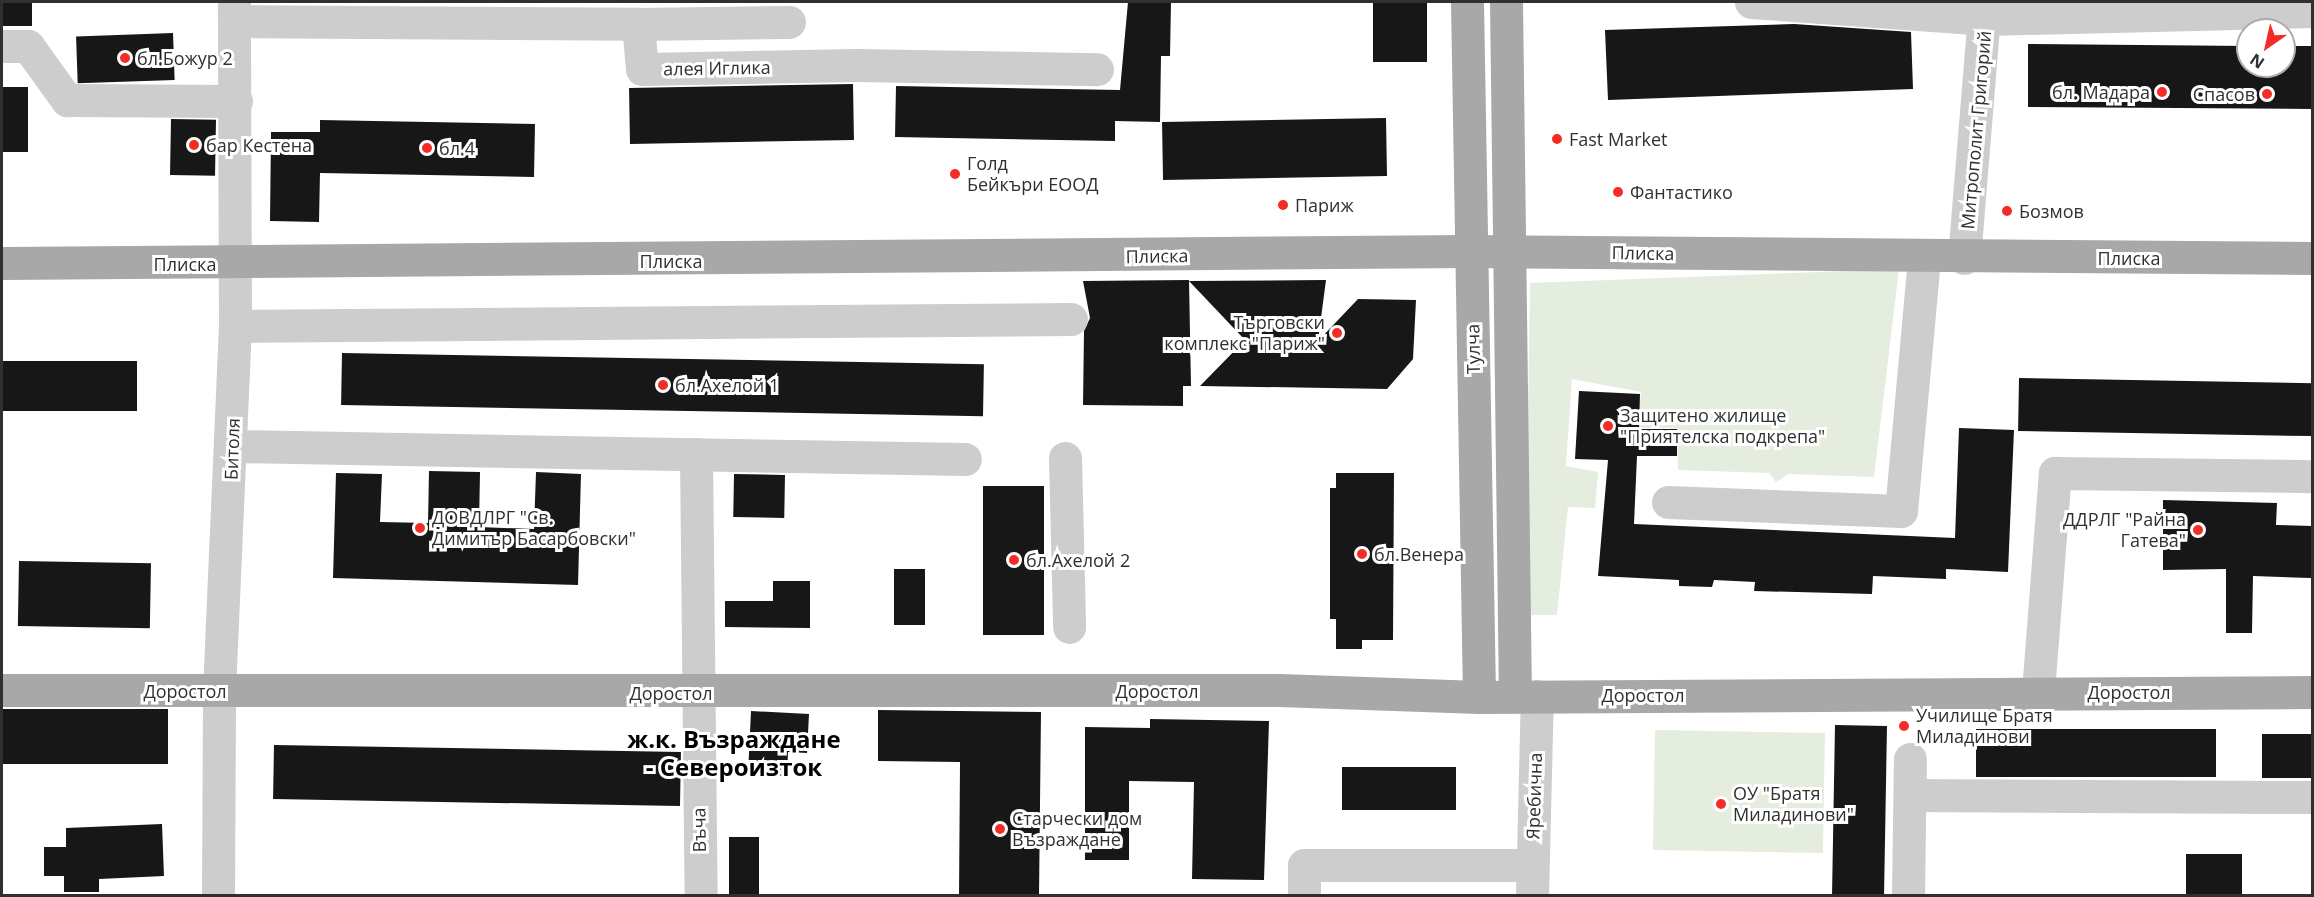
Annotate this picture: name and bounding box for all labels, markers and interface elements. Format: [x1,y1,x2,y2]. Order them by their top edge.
north arrow [2236,18,2296,78]
street label: Митрополит Григорий [1957,30,1995,230]
place label: бл.Божур 2 [137,47,233,69]
text: N [2246,49,2269,74]
marker: бл.Божур 2 [118,51,132,65]
street label: алея Иглика [663,56,771,80]
place label: бл. Мадара [2052,81,2150,103]
place label: Спасов [2193,83,2255,105]
marker: бл. Мадара [2155,85,2169,99]
marker: Спасов [2260,87,2274,101]
place label: Fast Market [1569,128,1667,150]
marker: Fast Market [1550,132,1564,146]
place label: бар Кестена [206,134,312,156]
place label: бл.4 [439,137,475,159]
marker: бар Кестена [187,138,201,152]
marker: бл.4 [420,141,434,155]
place label: Голд Бейкъри ЕООД [967,153,1099,195]
marker: Голд Бейкъри ЕООД [948,167,962,181]
place label: Фантастико [1630,181,1733,203]
marker: Фантастико [1611,185,1625,199]
place label: Париж [1295,194,1354,216]
marker: Париж [1276,198,1290,212]
place label: Бозмов [2019,200,2084,222]
marker: Бозмов [2000,204,2014,218]
street label: Плиска [1611,242,1675,264]
street label: Плиска [1125,245,1189,267]
street label: Плиска [2098,247,2160,269]
street label: Плиска [640,250,702,272]
street label: Плиска [154,253,216,275]
place label: Търговски комплекс "Париж" [1164,312,1325,354]
street label: Тулча [1462,324,1484,374]
marker: Търговски комплекс "Париж" [1330,326,1344,340]
place label: бл.Ахелой 1 [675,374,779,396]
marker: бл.Ахелой 1 [656,378,670,392]
place label: Защитено жилище "Приятелска подкрепа" [1620,405,1825,448]
street label: Битоля [220,418,244,480]
marker: Защитено жилище "Приятелска подкрепа" [1601,419,1615,433]
place label: ДОВДЛРГ "Св. Димитър Басарбовски" [432,507,636,550]
place label: ДДРЛГ "Райна Гатева" [2063,509,2186,552]
marker: ДОВДЛРГ "Св. Димитър Басарбовски" [413,521,427,535]
marker: ДДРЛГ "Райна Гатева" [2191,523,2205,537]
place label: бл.Венера [1374,543,1464,565]
marker: бл.Венера [1355,547,1369,561]
place label: бл.Ахелой 2 [1026,549,1130,571]
marker: бл.Ахелой 2 [1007,553,1021,567]
street label: Доростол [143,680,227,702]
street label: Доростол [1115,680,1199,702]
street label: Доростол [2087,681,2171,703]
street label: Доростол [629,682,713,704]
street label: Доростол [1601,684,1685,706]
place label: Училище Братя Миладинови [1916,705,2053,748]
marker: Училище Братя Миладинови [1897,719,1911,733]
district label: ж.к. Възраждане - Североизток [627,725,841,781]
street label: Яребична [1522,752,1546,840]
place label: ОУ "Братя Миладинови" [1733,783,1854,826]
marker: ОУ "Братя Миладинови" [1714,797,1728,811]
street label: Въча [688,807,710,853]
place label: Старчески дом Възраждане [1012,808,1142,850]
marker: Старчески дом Възраждане [993,822,1007,836]

